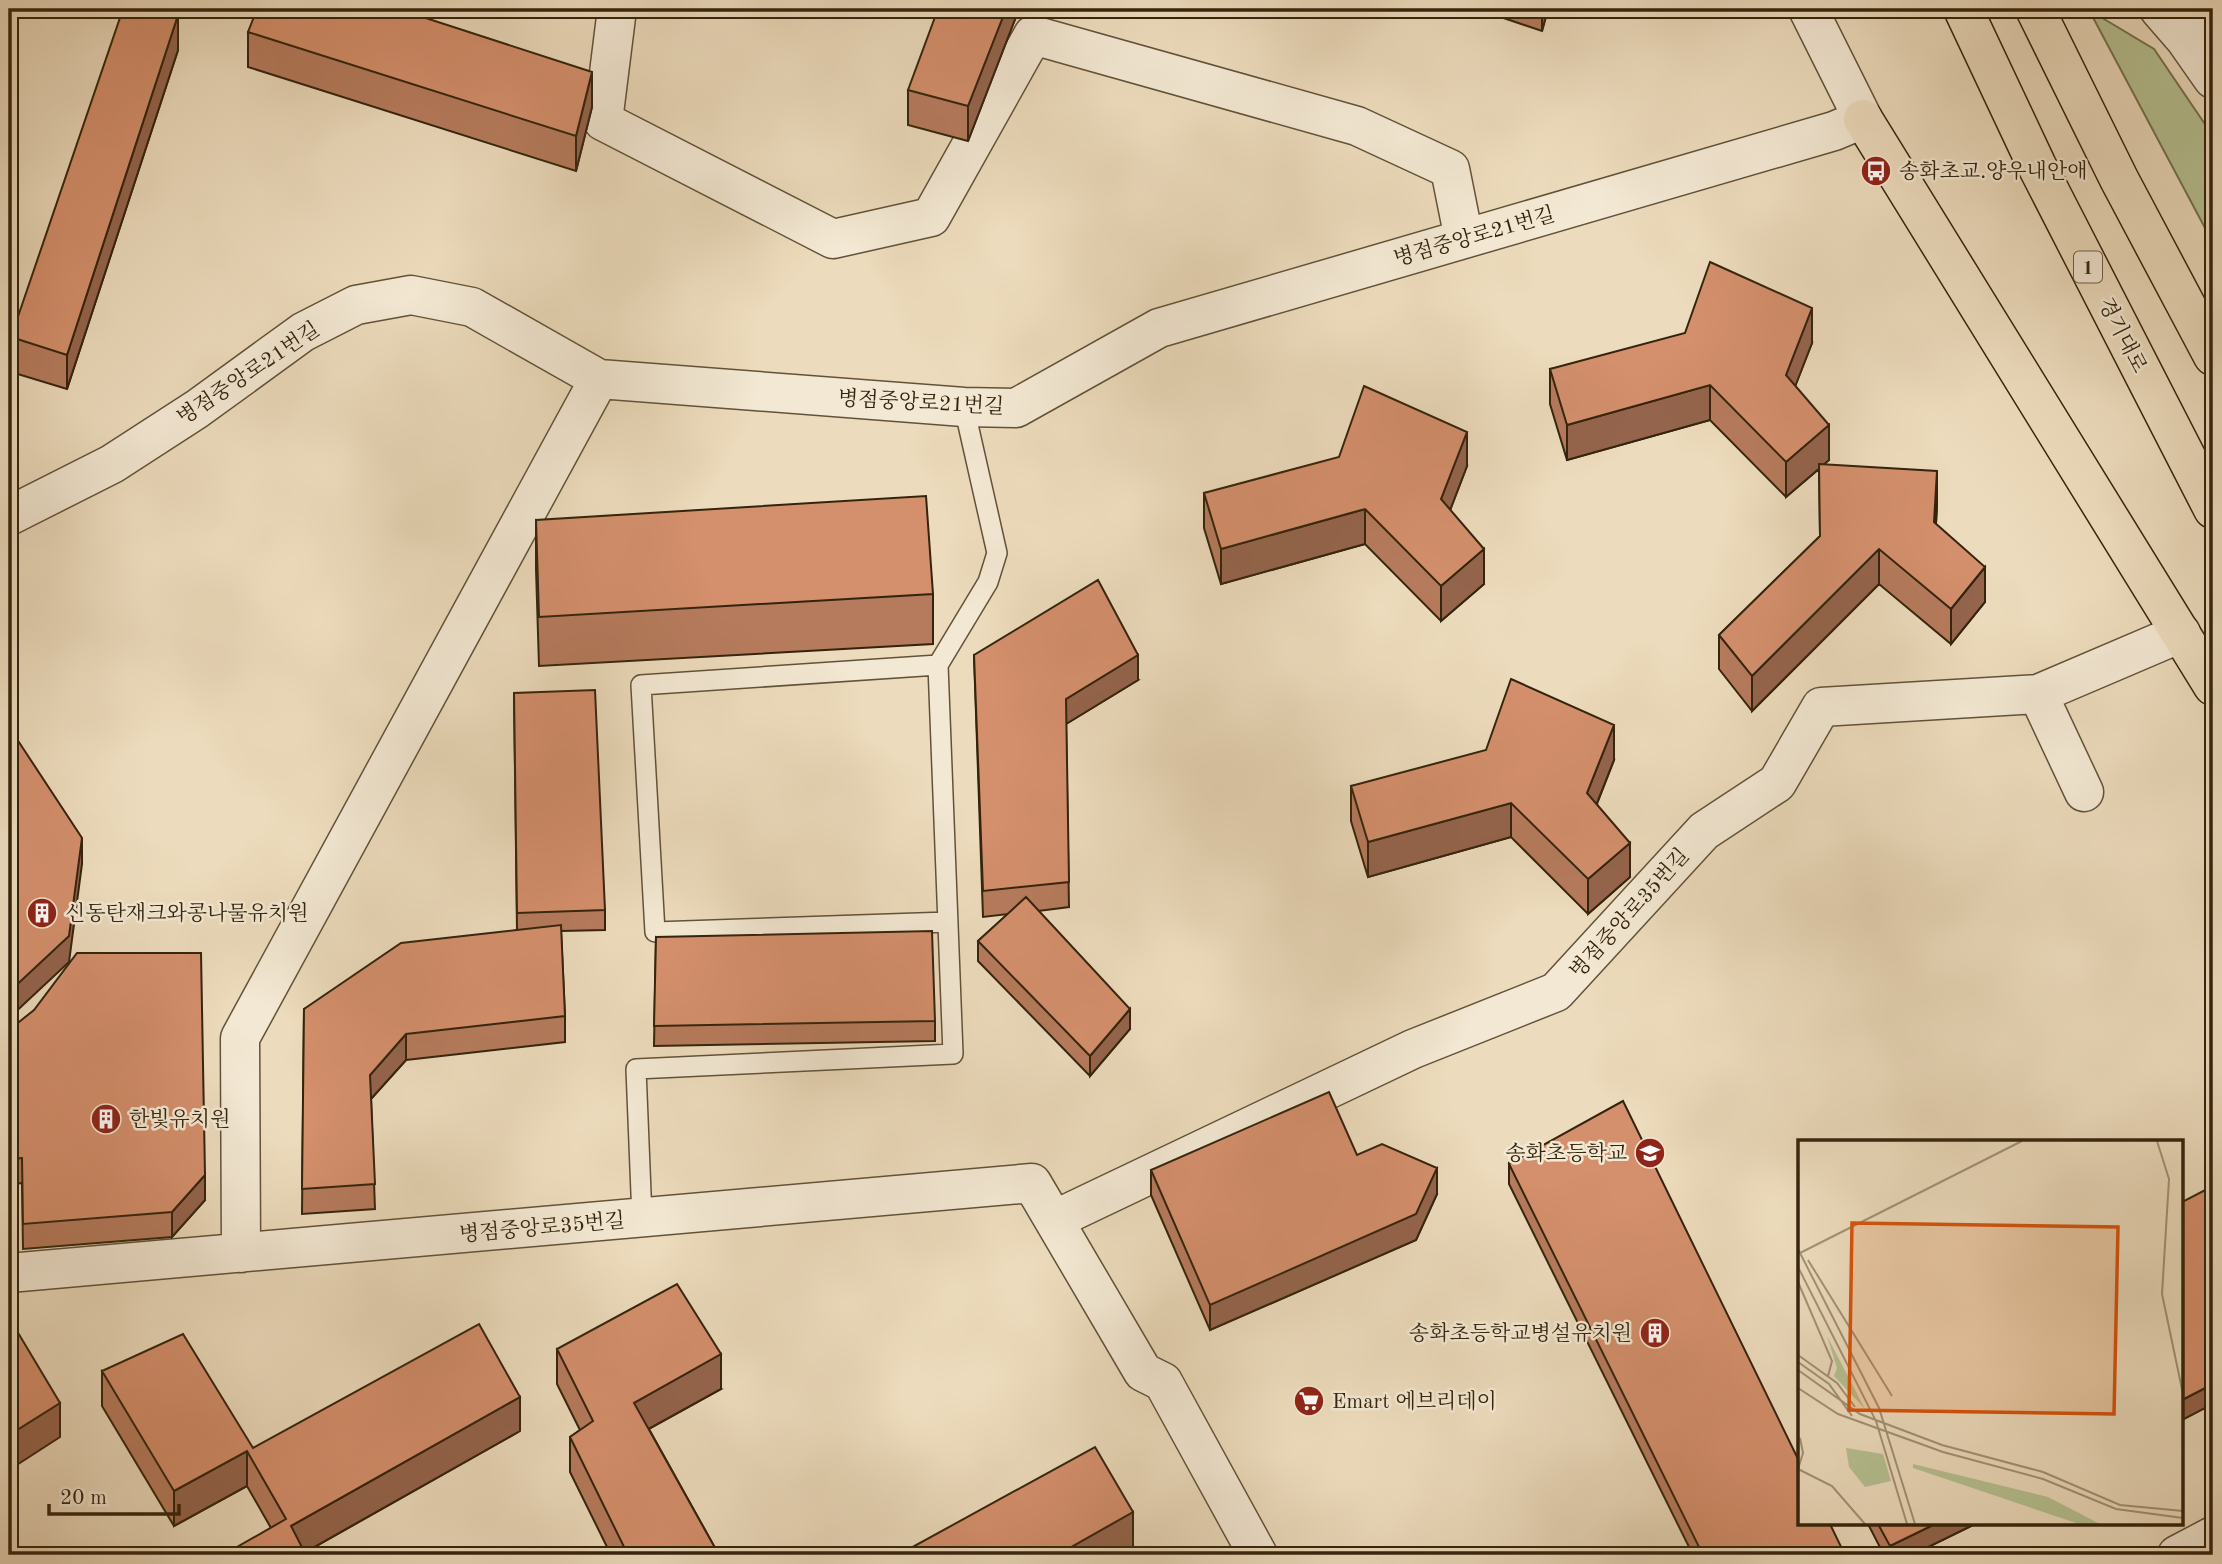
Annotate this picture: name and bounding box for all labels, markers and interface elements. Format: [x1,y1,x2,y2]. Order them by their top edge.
bus stop icon: 송화초교.양우내안애 [1859,154,1893,188]
place label: 송화초교.양우내안애 [1899,160,2087,183]
street label: 병점중앙로21번길 [1391,202,1557,270]
road number: 1 [2074,252,2102,282]
street label: 경기대로 [2094,294,2151,377]
street label: 병점중앙로21번길 [173,317,324,429]
street label: 병점중앙로21번길 [837,387,1005,418]
street label: 병점중앙로35번길 [1565,844,1694,983]
building icon: 신동탄재크와콩나물유치원 [25,896,59,930]
place label: 신동탄재크와콩나물유치원 [65,902,308,925]
building icon: 한빛유치원 [89,1102,123,1136]
place label: 한빛유치원 [129,1108,230,1131]
school or university icon: 송화초등학교 [1633,1136,1667,1170]
inset map [1798,1140,2184,1526]
place label: 송화초등학교 [1505,1142,1627,1165]
street label: 병점중앙로35번길 [458,1209,626,1246]
building icon: 송화초등학교병설유치원 [1638,1316,1672,1350]
place label: 송화초등학교병설유치원 [1409,1322,1632,1345]
supermarket icon: Emart 에브리데이 [1292,1384,1326,1418]
place label: Emart 에브리데이 [1332,1390,1497,1413]
scale bar [49,1473,178,1517]
text: 20 m [60,1488,107,1509]

